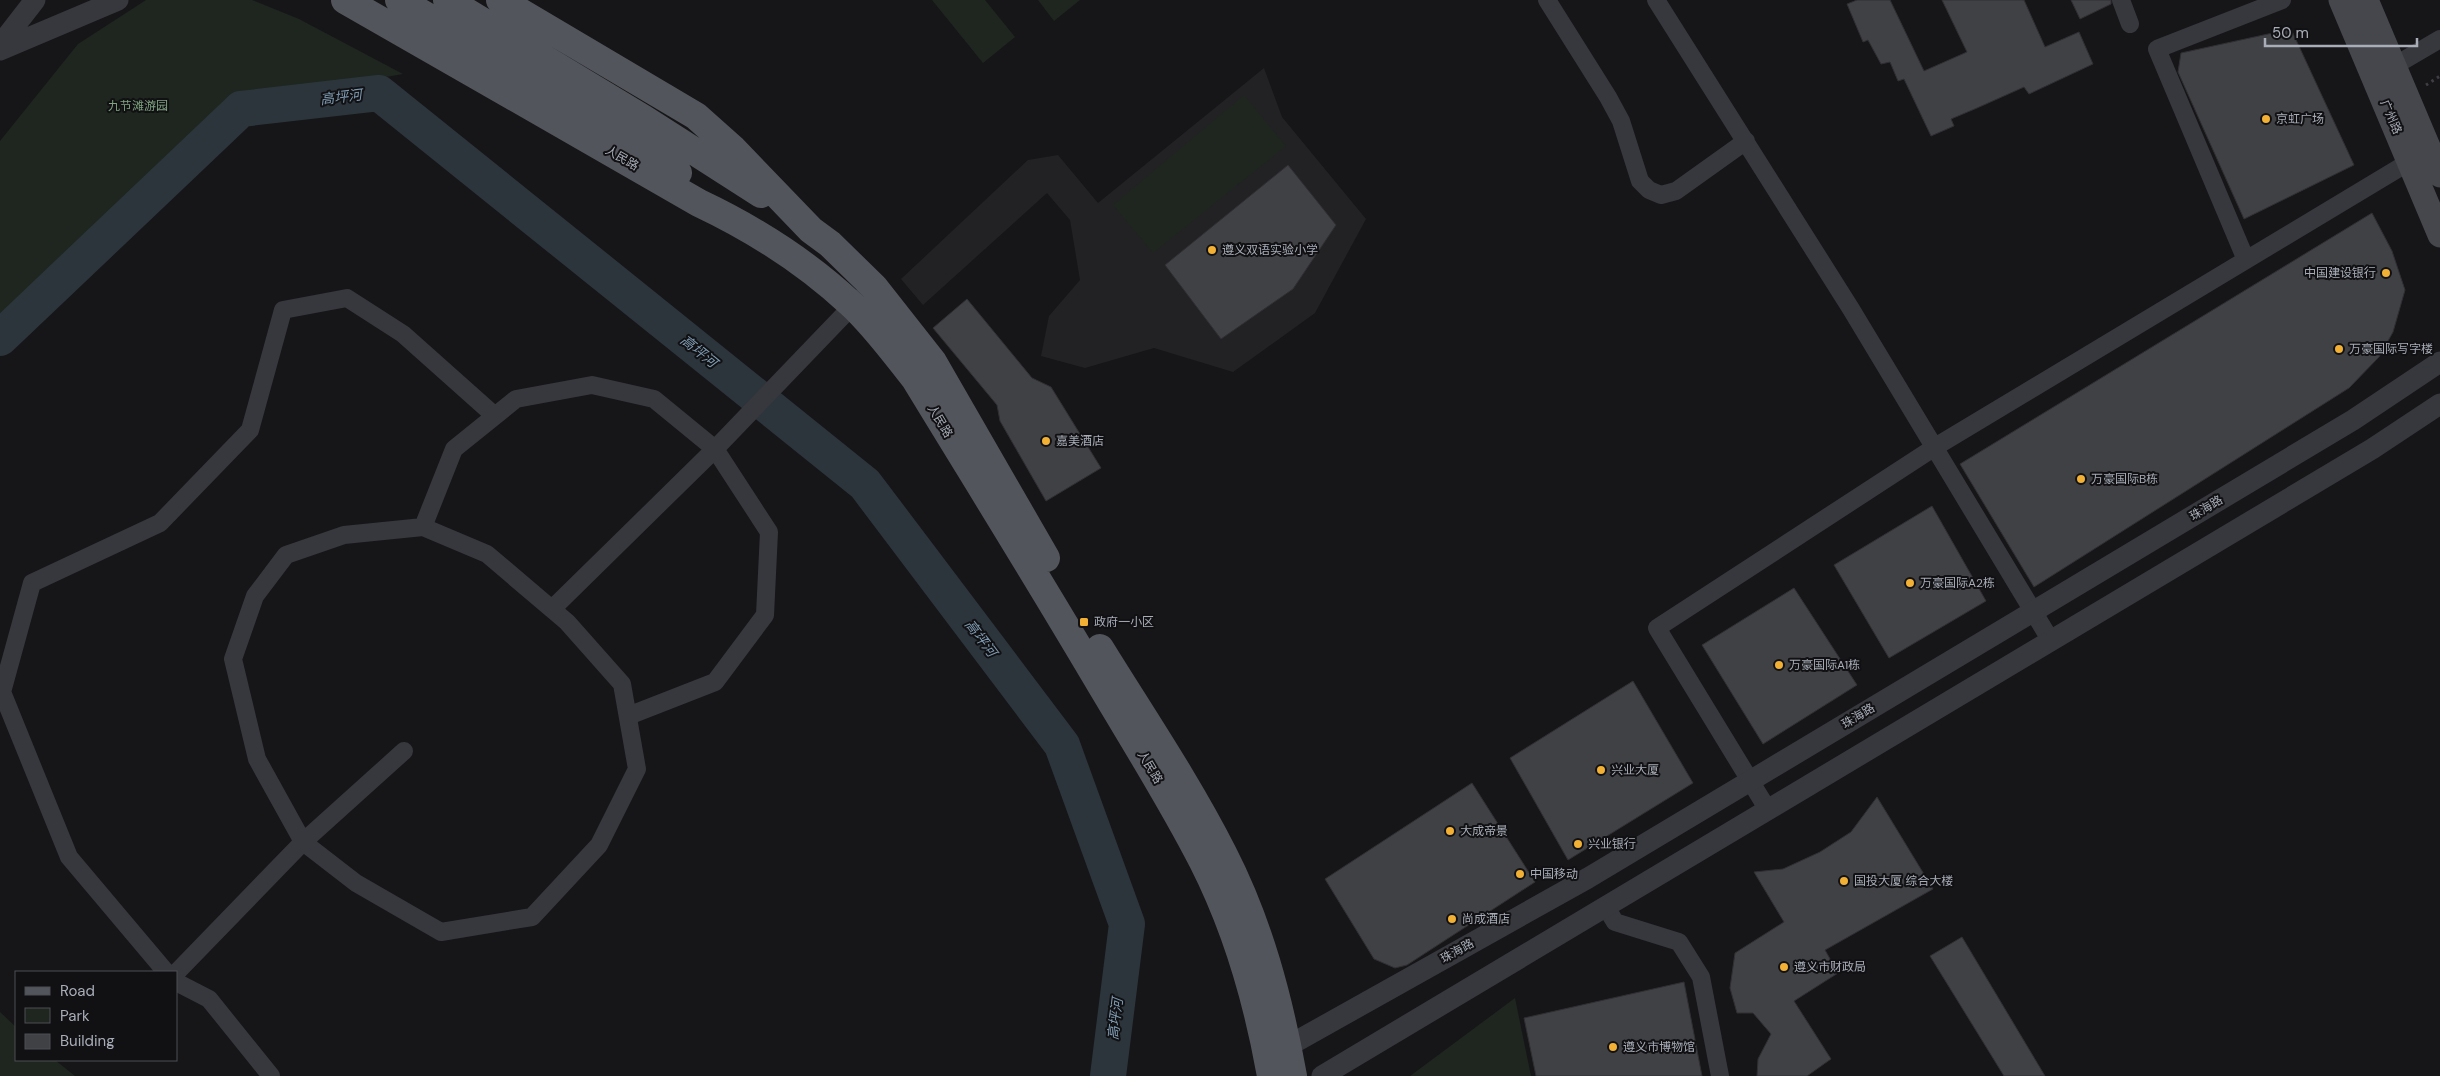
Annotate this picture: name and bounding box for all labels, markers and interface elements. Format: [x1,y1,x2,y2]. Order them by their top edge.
scale bar [2265,15,2418,47]
text: 50 m [2272,23,2309,43]
water label: 高坪河 [319,85,366,108]
street label: 广州路 [2377,97,2405,137]
park label: 九节滩游园 [108,98,168,114]
place label: 京虹广场 [2276,111,2324,127]
marker: 京虹广场 [2260,113,2272,125]
street label: 人民路 [602,142,642,174]
place label: 遵义双语实验小学 [1222,242,1318,258]
marker: 遵义双语实验小学 [1206,244,1218,256]
place label: 中国建设银行 [2304,265,2376,281]
marker: 中国建设银行 [2380,267,2392,279]
water label: 高坪河 [677,331,723,373]
place label: 万豪国际写字楼 [2349,341,2433,357]
marker: 万豪国际写字楼 [2333,343,2345,355]
street label: 人民路 [924,401,956,441]
place label: 嘉美酒店 [1056,433,1104,449]
marker: 嘉美酒店 [1040,435,1052,447]
place label: 万豪国际B栋 [2091,471,2158,487]
marker: 万豪国际B栋 [2075,473,2087,485]
street label: 珠海路 [2186,492,2226,524]
place label: 万豪国际A2栋 [1920,575,1995,591]
marker: 万豪国际A2栋 [1904,577,1916,589]
place label: 政府一小区 [1094,614,1154,630]
water label: 高坪河 [961,616,1003,663]
marker: 政府一小区 [1078,616,1090,628]
place label: 万豪国际A1栋 [1789,657,1860,673]
marker: 万豪国际A1栋 [1773,659,1785,671]
street label: 珠海路 [1838,700,1878,732]
street label: 人民路 [1134,747,1166,787]
place label: 兴业大厦 [1611,762,1659,778]
marker: 兴业大厦 [1595,764,1607,776]
place label: 大成帝景 [1460,823,1508,839]
marker: 大成帝景 [1444,825,1456,837]
place label: 兴业银行 [1588,836,1636,852]
marker: 兴业银行 [1572,838,1584,850]
place label: 中国移动 [1530,866,1578,882]
marker: 中国移动 [1514,868,1526,880]
place label: 国投大厦 综合大楼 [1854,873,1953,889]
marker: 国投大厦 综合大楼 [1838,875,1850,887]
place label: 尚成酒店 [1462,911,1510,927]
marker: 尚成酒店 [1446,913,1458,925]
street label: 珠海路 [1437,935,1477,967]
place label: 遵义市财政局 [1794,959,1866,975]
marker: 遵义市财政局 [1778,961,1790,973]
legend [15,971,178,1061]
text: Road [60,981,95,1001]
water label: 高坪河 [1104,994,1127,1041]
text: Park [60,1006,90,1026]
text: Building [60,1031,115,1051]
place label: 遵义市博物馆 [1623,1039,1695,1055]
marker: 遵义市博物馆 [1607,1041,1619,1053]

